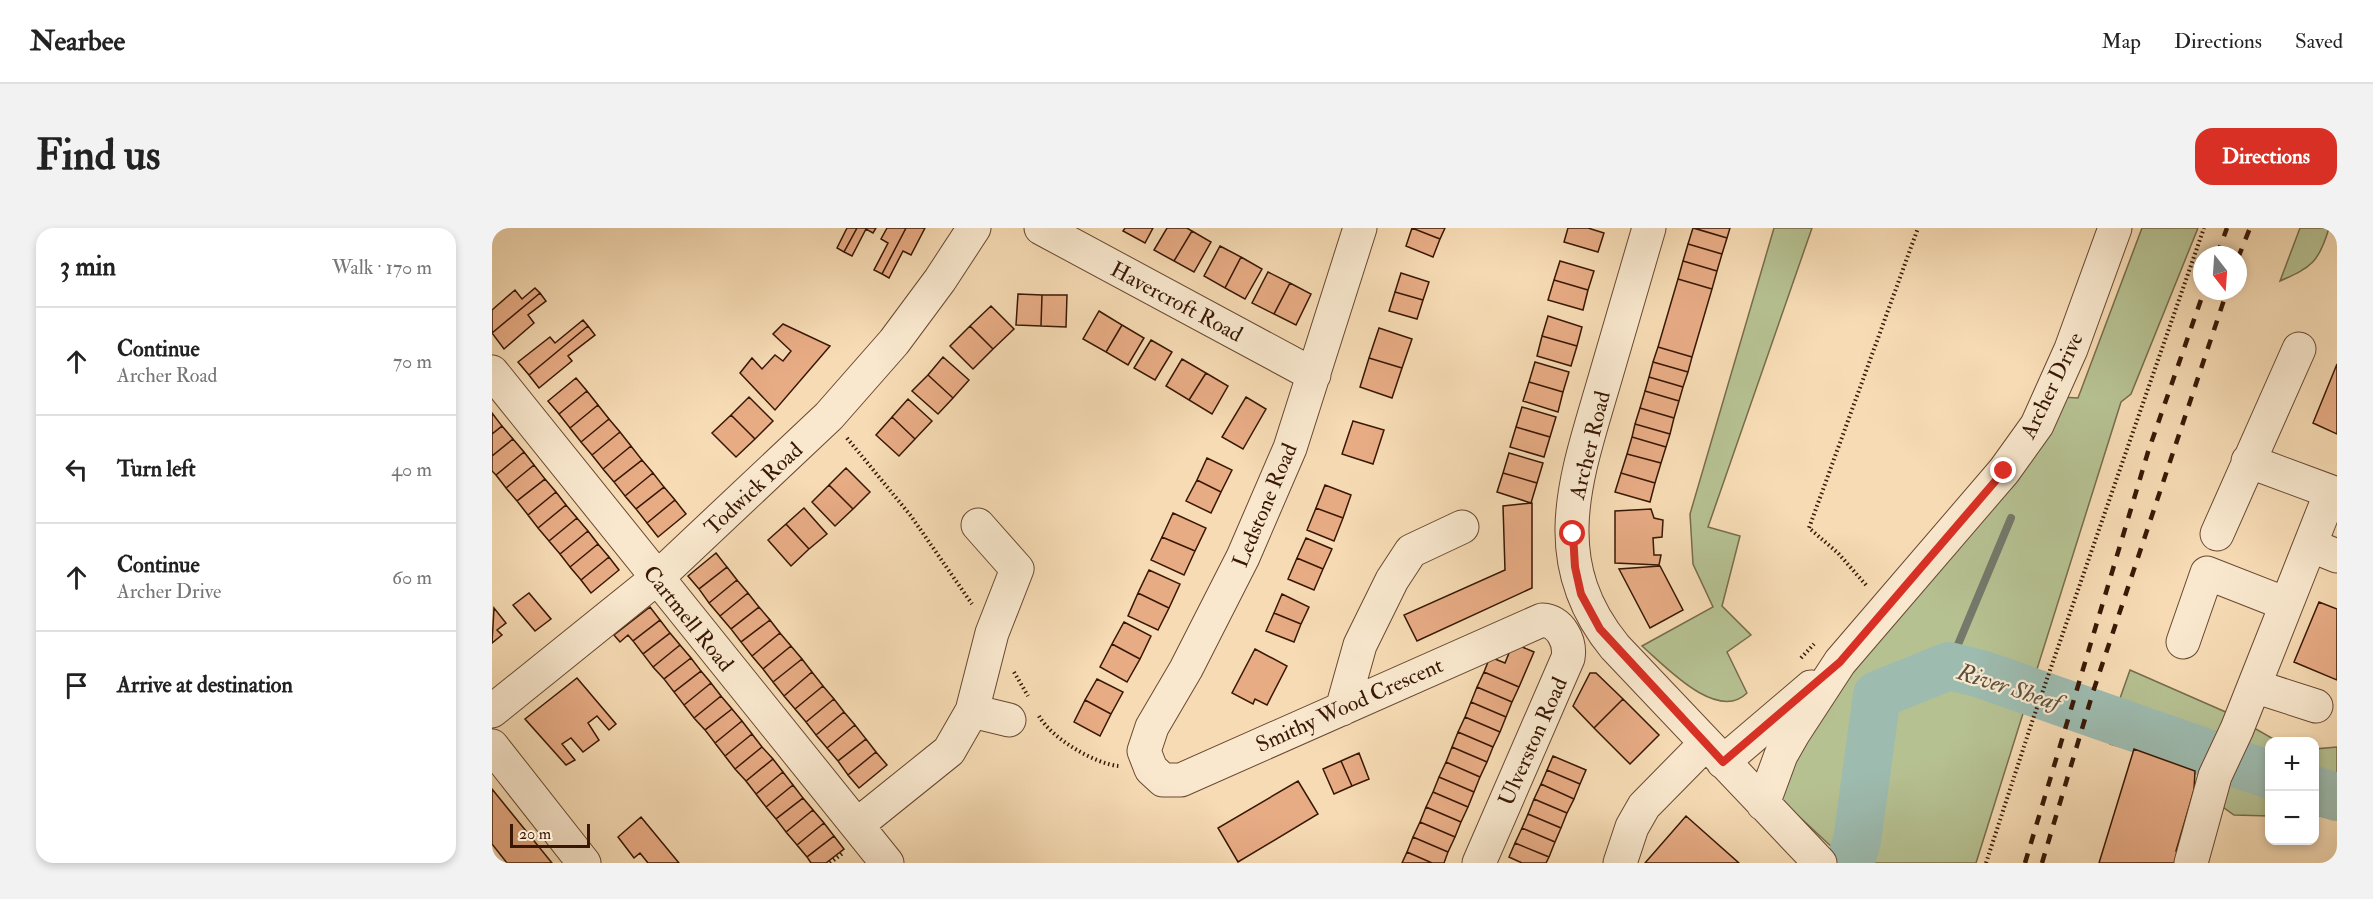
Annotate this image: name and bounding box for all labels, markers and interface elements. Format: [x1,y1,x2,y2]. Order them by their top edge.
text: Nearbee [30,24,125,59]
text: Map [2101,28,2141,55]
text: Directions [2174,28,2262,55]
text: Saved [2295,28,2343,55]
button: Directions [2195,128,2337,185]
text: Find us [36,130,160,182]
north arrow [2193,246,2247,300]
text: 3 min [60,251,116,283]
text: Walk · 170 m [332,255,432,280]
street label: Havercroft Road [1106,255,1248,349]
street label: Archer Drive [2014,328,2090,444]
text: Continue [117,335,200,363]
icon: ahead [60,345,93,378]
text: 70 m [393,349,432,374]
text: Archer Road [117,363,217,388]
street label: Archer Road [1563,388,1617,503]
street label: Todwick Road [699,436,809,541]
street label: Ledstone Road [1226,439,1304,572]
icon: left [60,453,93,486]
text: Turn left [117,455,196,483]
text: 40 m [391,457,432,482]
route end [1990,457,2016,483]
route start [1559,520,1585,546]
text: Continue [117,551,200,579]
street label: Cartmell Road [637,560,740,677]
icon: ahead [60,561,93,594]
text: 60 m [392,565,432,590]
text: Archer Drive [117,579,221,604]
street label: Smithy Wood Crescent [1251,651,1447,759]
water label: River Sheaf [1952,656,2070,721]
icon: arrive [60,669,93,702]
text: Arrive at destination [117,671,293,699]
street label: Ulverston Road [1492,673,1574,810]
map controls [2265,737,2319,845]
button: + [2265,737,2319,791]
button: − [2265,791,2319,845]
scale bar [510,821,590,848]
text: 20 m [519,824,551,844]

